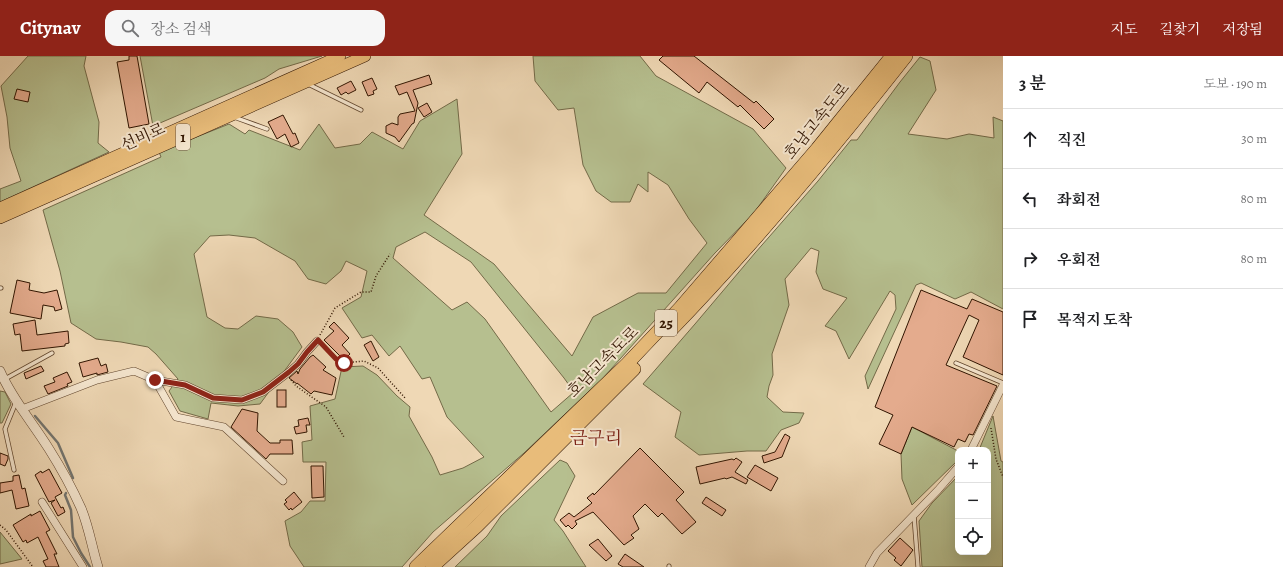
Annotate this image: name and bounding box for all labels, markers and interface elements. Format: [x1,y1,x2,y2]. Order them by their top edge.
search box [105,10,385,46]
text: Citynav [20,15,81,41]
icon: search [119,17,141,39]
text: 장소 검색 [151,19,211,39]
text: 지도 [1111,20,1138,39]
text: 길찾기 [1160,20,1200,39]
text: 저장됨 [1222,20,1263,39]
text: 3 분 [1019,72,1046,95]
text: 도보 · 190 m [1203,75,1267,92]
street label: 호남고속도로 [779,78,855,164]
street label: 선비로 [117,117,169,156]
road number: 1 [176,124,190,150]
icon: ahead [1019,128,1041,150]
text: 직진 [1057,130,1086,150]
text: 30 m [1241,130,1267,147]
icon: left [1019,188,1041,210]
text: 좌회전 [1057,190,1100,210]
text: 80 m [1240,190,1267,207]
icon: right [1019,248,1041,270]
text: 우회전 [1057,250,1100,270]
text: 80 m [1240,250,1267,267]
icon: arrive [1019,308,1041,330]
road number: 25 [655,310,677,336]
text: 목적지 도착 [1057,310,1132,330]
street label: 호남고속도로 [562,321,644,403]
route start [335,354,353,372]
route end [146,371,164,389]
district label: 금구리 [570,426,622,450]
map controls [955,447,991,555]
button: + [955,447,991,483]
button: − [955,483,991,519]
button: locate [955,519,991,555]

